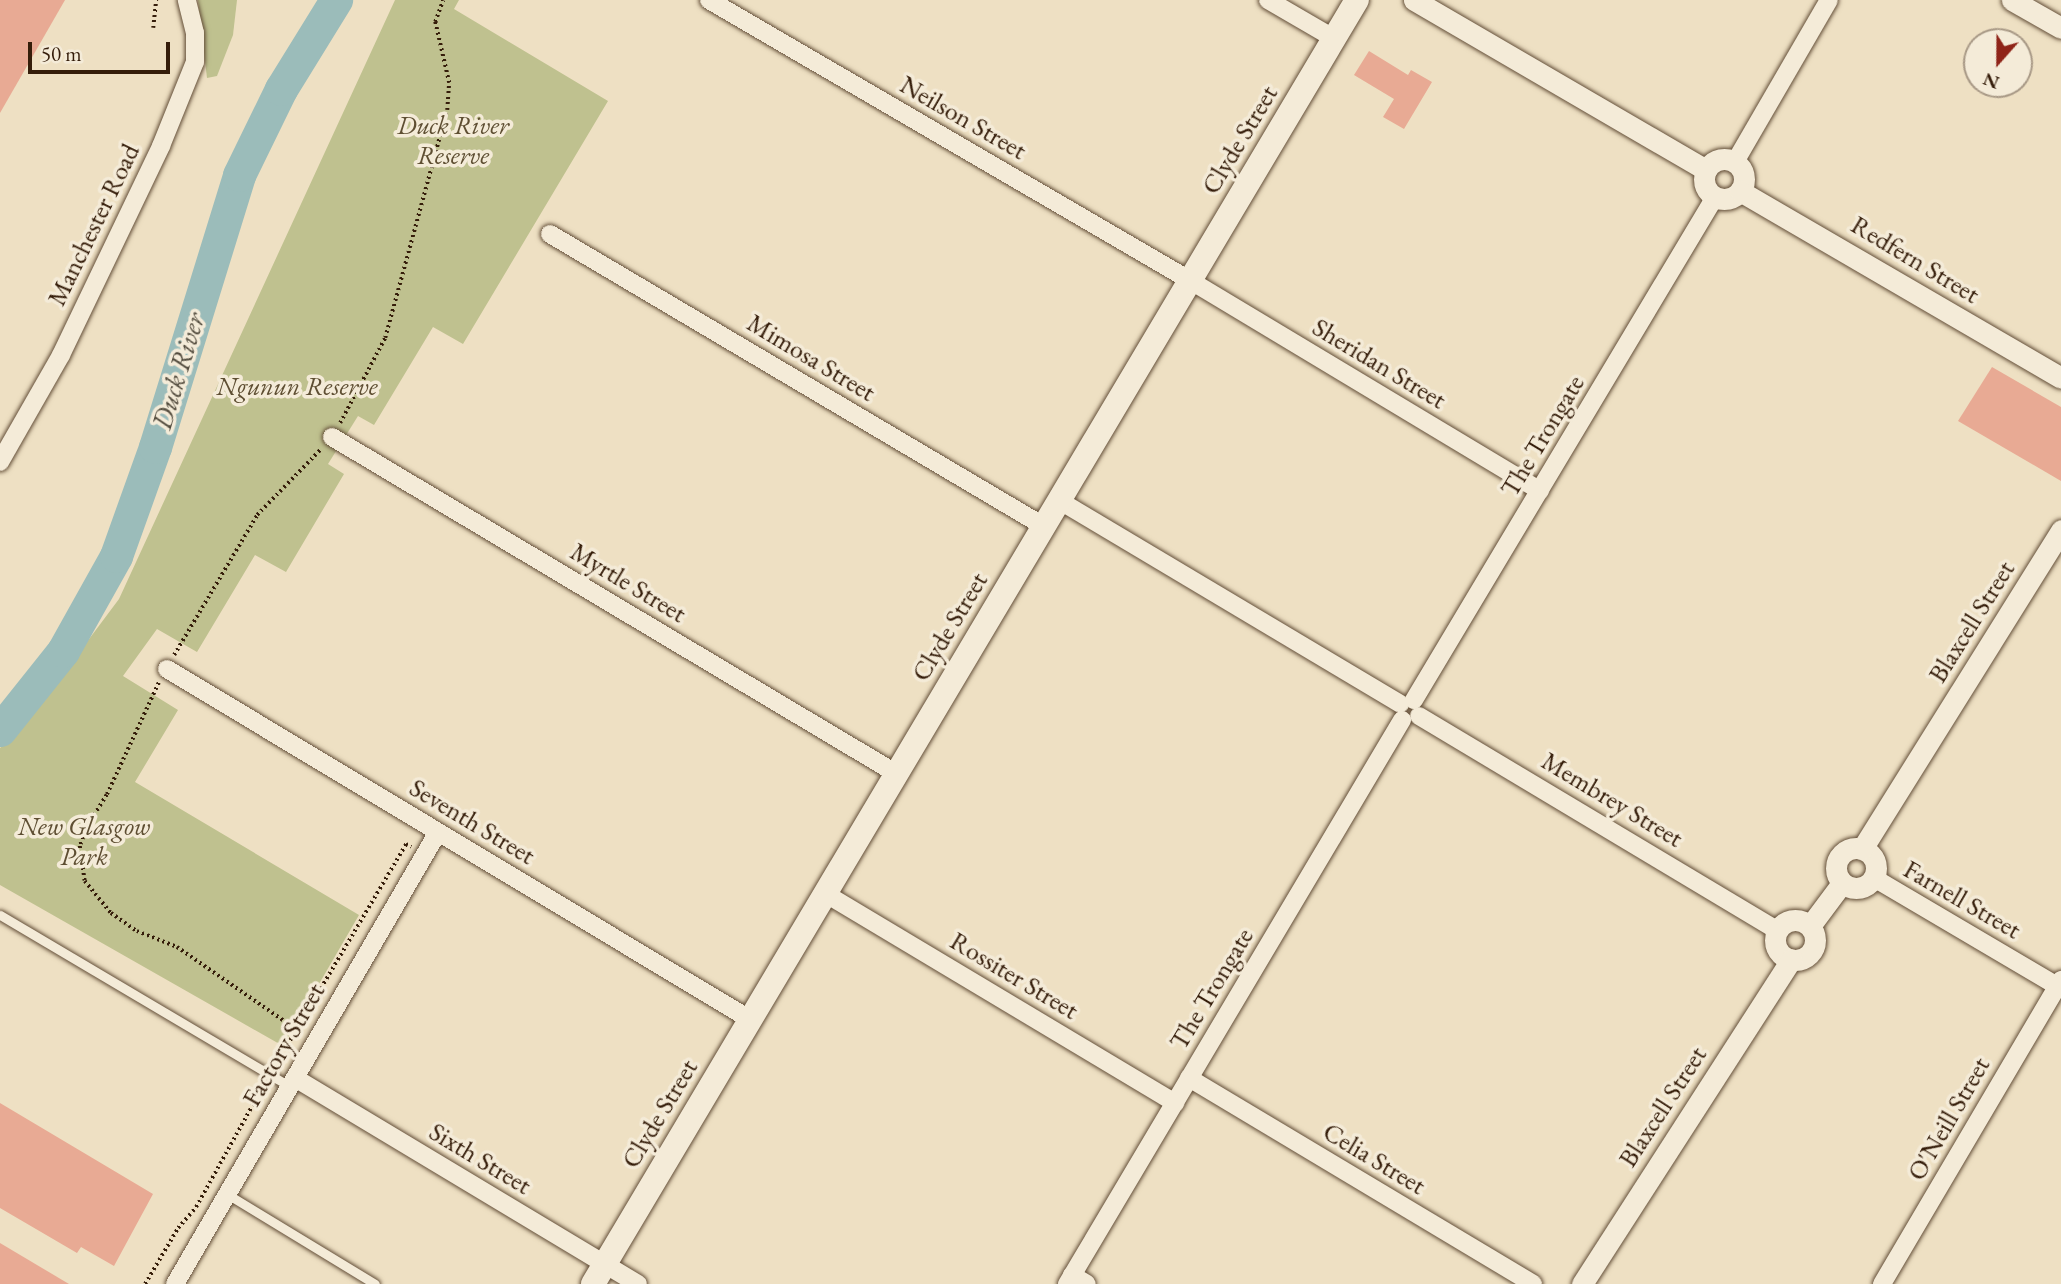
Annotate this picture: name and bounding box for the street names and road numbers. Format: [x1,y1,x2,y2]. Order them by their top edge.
street label: Neilson Street [894,69,1032,167]
street label: Clyde Street [1195,80,1285,200]
street label: Manchester Road [41,139,147,311]
street label: Redfern Street [1845,210,1985,310]
street label: Mimosa Street [741,308,881,408]
street label: Sheridan Street [1307,312,1451,416]
street label: The Trongate [1495,370,1591,502]
street label: Myrtle Street [565,536,691,630]
street label: Blaxcell Street [1922,555,2022,689]
street label: Clyde Street [905,567,995,687]
street label: Membrey Street [1536,746,1688,854]
street label: Seventh Street [404,772,540,872]
street label: Farnell Street [1898,854,2026,946]
street label: The Trongate [1164,923,1260,1055]
street label: Rossiter Street [944,926,1084,1026]
street label: Factory Street [236,978,332,1112]
street label: Blaxcell Street [1612,1041,1714,1173]
street label: O'Neill Street [1901,1052,1997,1186]
street label: Clyde Street [615,1054,705,1174]
street label: Sixth Street [423,1116,537,1202]
street label: Celia Street [1317,1116,1431,1202]

